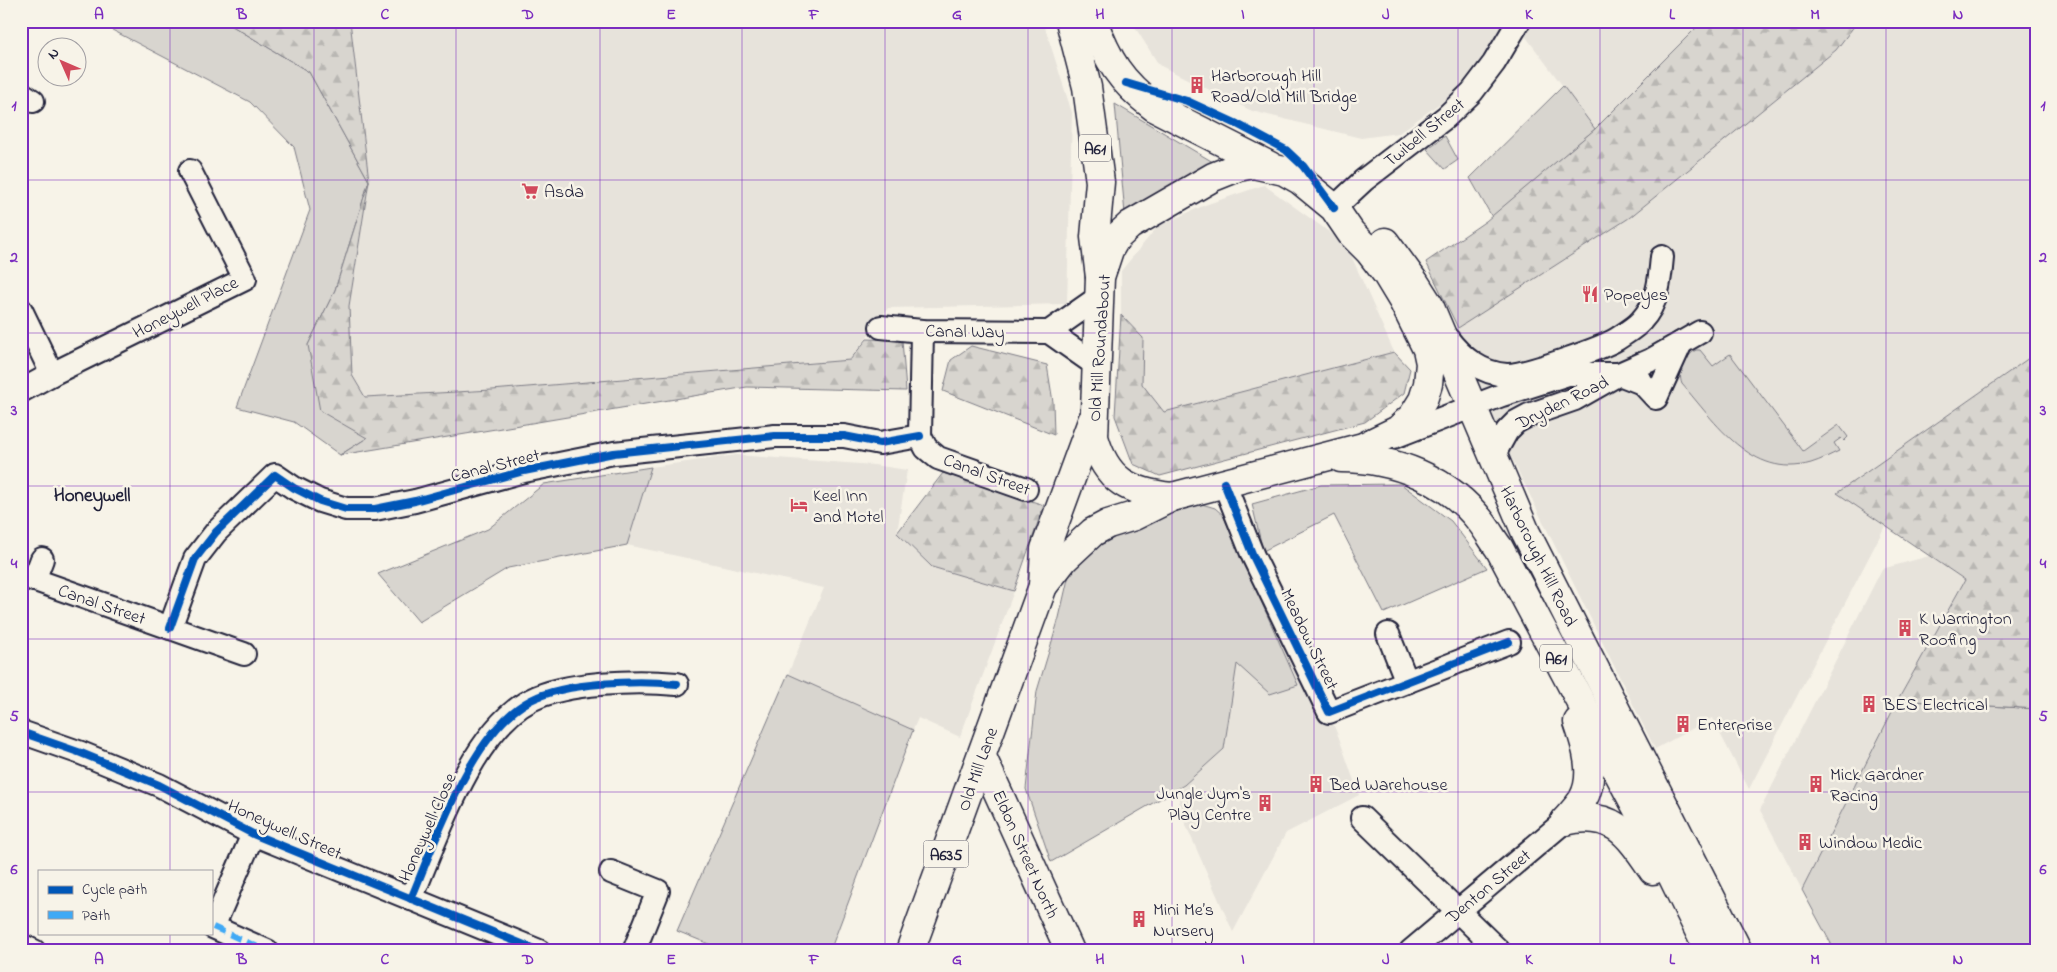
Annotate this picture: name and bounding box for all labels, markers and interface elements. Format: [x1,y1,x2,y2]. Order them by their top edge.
text: A [94,3,104,27]
text: B [236,3,248,27]
text: C [381,3,390,27]
text: D [521,3,534,27]
text: E [666,3,676,27]
text: F [808,3,820,27]
text: G [952,3,962,27]
text: H [1095,3,1105,27]
text: I [1241,3,1245,27]
text: J [1382,3,1390,27]
text: K [1525,3,1534,27]
text: L [1669,3,1676,27]
text: M [1810,3,1820,27]
text: N [1953,3,1964,27]
north arrow [38,38,88,88]
text: N [43,43,65,65]
place label: Harborough Hill Road/Old Mill Bridge [1211,64,1358,112]
building icon: Harborough Hill Road/Old Mill Bridge [1187,75,1207,95]
street label: Twibell Street [1379,93,1471,174]
text: 1 [11,94,17,118]
text: 1 [2040,94,2046,118]
road number: A61 [1079,134,1111,162]
place label: Asda [544,180,584,206]
supermarket icon: Asda [520,181,540,201]
text: 2 [9,246,18,270]
text: 2 [2038,246,2047,270]
street label: Honeywell Place [129,271,244,347]
street label: Old Mill Roundabout [1083,274,1119,423]
place label: Popeyes [1604,283,1668,309]
restaurant icon: Popeyes [1580,284,1600,304]
street label: Canal Way [925,319,1005,347]
street label: Dryden Road [1511,370,1614,438]
text: 3 [10,399,18,423]
text: 3 [2039,399,2047,423]
street label: Canal Street [448,443,543,491]
street label: Canal Street [939,448,1034,504]
street label: Harborough Hill Road [1491,482,1583,632]
district label: Honeywell [54,483,130,512]
place label: Keel Inn and Motel [813,484,884,531]
hotel icon: Keel Inn and Motel [789,495,809,515]
text: 4 [10,552,18,576]
text: 4 [2039,552,2047,576]
street label: Canal Street [54,579,149,633]
street label: Meadow Street [1272,585,1344,695]
place label: K Warrington Roofing [1919,607,2012,655]
building icon: K Warrington Roofing [1895,618,1915,638]
road number: A61 [1540,644,1572,671]
place label: BES Electrical [1882,693,1988,719]
building icon: BES Electrical [1859,694,1879,714]
text: 5 [9,705,19,729]
text: 5 [2038,705,2048,729]
place label: Enterprise [1697,713,1773,739]
building icon: Enterprise [1673,714,1693,734]
street label: Old Mill Lane [952,723,1006,815]
place label: Mick Gardner Racing [1830,763,1924,811]
street label: Honeywell Close [393,768,465,886]
place label: Bed Warehouse [1329,773,1448,799]
building icon: Bed Warehouse [1306,774,1326,794]
building icon: Mick Gardner Racing [1806,774,1826,794]
place label: Jungle Jym's Play Centre [1156,782,1252,829]
street label: Eldon Street North [984,786,1064,923]
building icon: Jungle Jym's Play Centre [1255,793,1275,813]
street label: Honeywell Street [223,794,345,868]
place label: Window Medic [1819,831,1922,857]
building icon: Window Medic [1795,832,1815,852]
road number: A635 [924,841,968,868]
street label: Denton Street [1440,844,1538,932]
text: 6 [9,858,18,882]
text: 6 [2038,858,2047,882]
legend [38,870,212,934]
text: Cycle path [82,879,147,902]
place label: Mini Me’s Nursery [1153,898,1214,945]
text: Path [82,905,110,927]
building icon: Mini Me’s Nursery [1129,909,1149,929]
text: A [94,948,104,972]
text: B [236,948,248,972]
text: C [381,948,390,972]
text: D [521,948,534,972]
text: E [666,948,676,972]
text: F [808,948,820,972]
text: G [952,948,962,972]
text: H [1095,948,1105,972]
text: I [1241,948,1245,972]
text: J [1382,948,1390,972]
text: K [1525,948,1534,972]
text: L [1669,948,1676,972]
text: M [1810,948,1820,972]
text: N [1953,948,1964,972]

